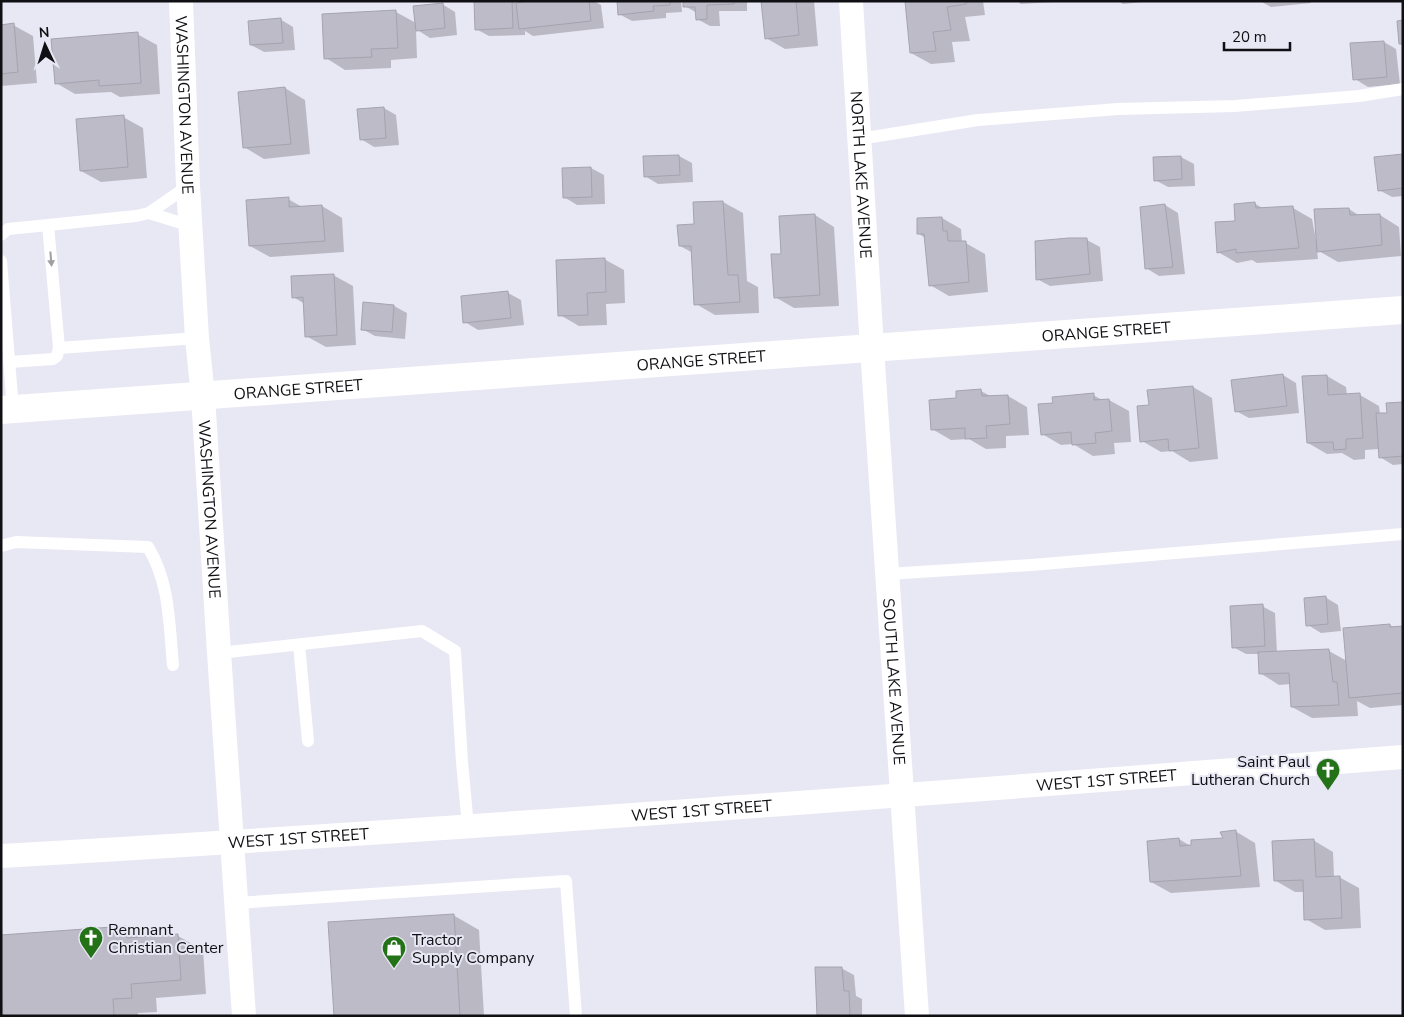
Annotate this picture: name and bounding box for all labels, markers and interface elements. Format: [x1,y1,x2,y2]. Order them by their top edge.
street label: WASHINGTON AVENUE [170,15,198,195]
north arrow [20,20,70,70]
scale bar [1224,20,1290,52]
text: N [38,23,50,42]
text: 20 m [1232,27,1267,47]
street label: NORTH LAKE AVENUE [844,90,877,259]
one-way arrow [47,252,55,268]
street label: ORANGE STREET [1041,317,1172,348]
street label: ORANGE STREET [636,345,767,377]
street label: ORANGE STREET [233,374,364,405]
street label: WASHINGTON AVENUE [193,419,226,599]
street label: SOUTH LAKE AVENUE [877,598,910,766]
place label: Saint Paul Lutheran Church [1191,751,1310,791]
church icon: Saint Paul Lutheran Church [1315,757,1341,791]
street label: WEST 1ST STREET [1035,764,1178,797]
street label: WEST 1ST STREET [630,795,773,827]
street label: WEST 1ST STREET [227,823,370,854]
place label: Remnant Christian Center [108,919,224,959]
church icon: Remnant Christian Center [78,925,104,959]
place label: Tractor Supply Company [412,929,535,969]
shop icon: Tractor Supply Company [381,935,407,969]

